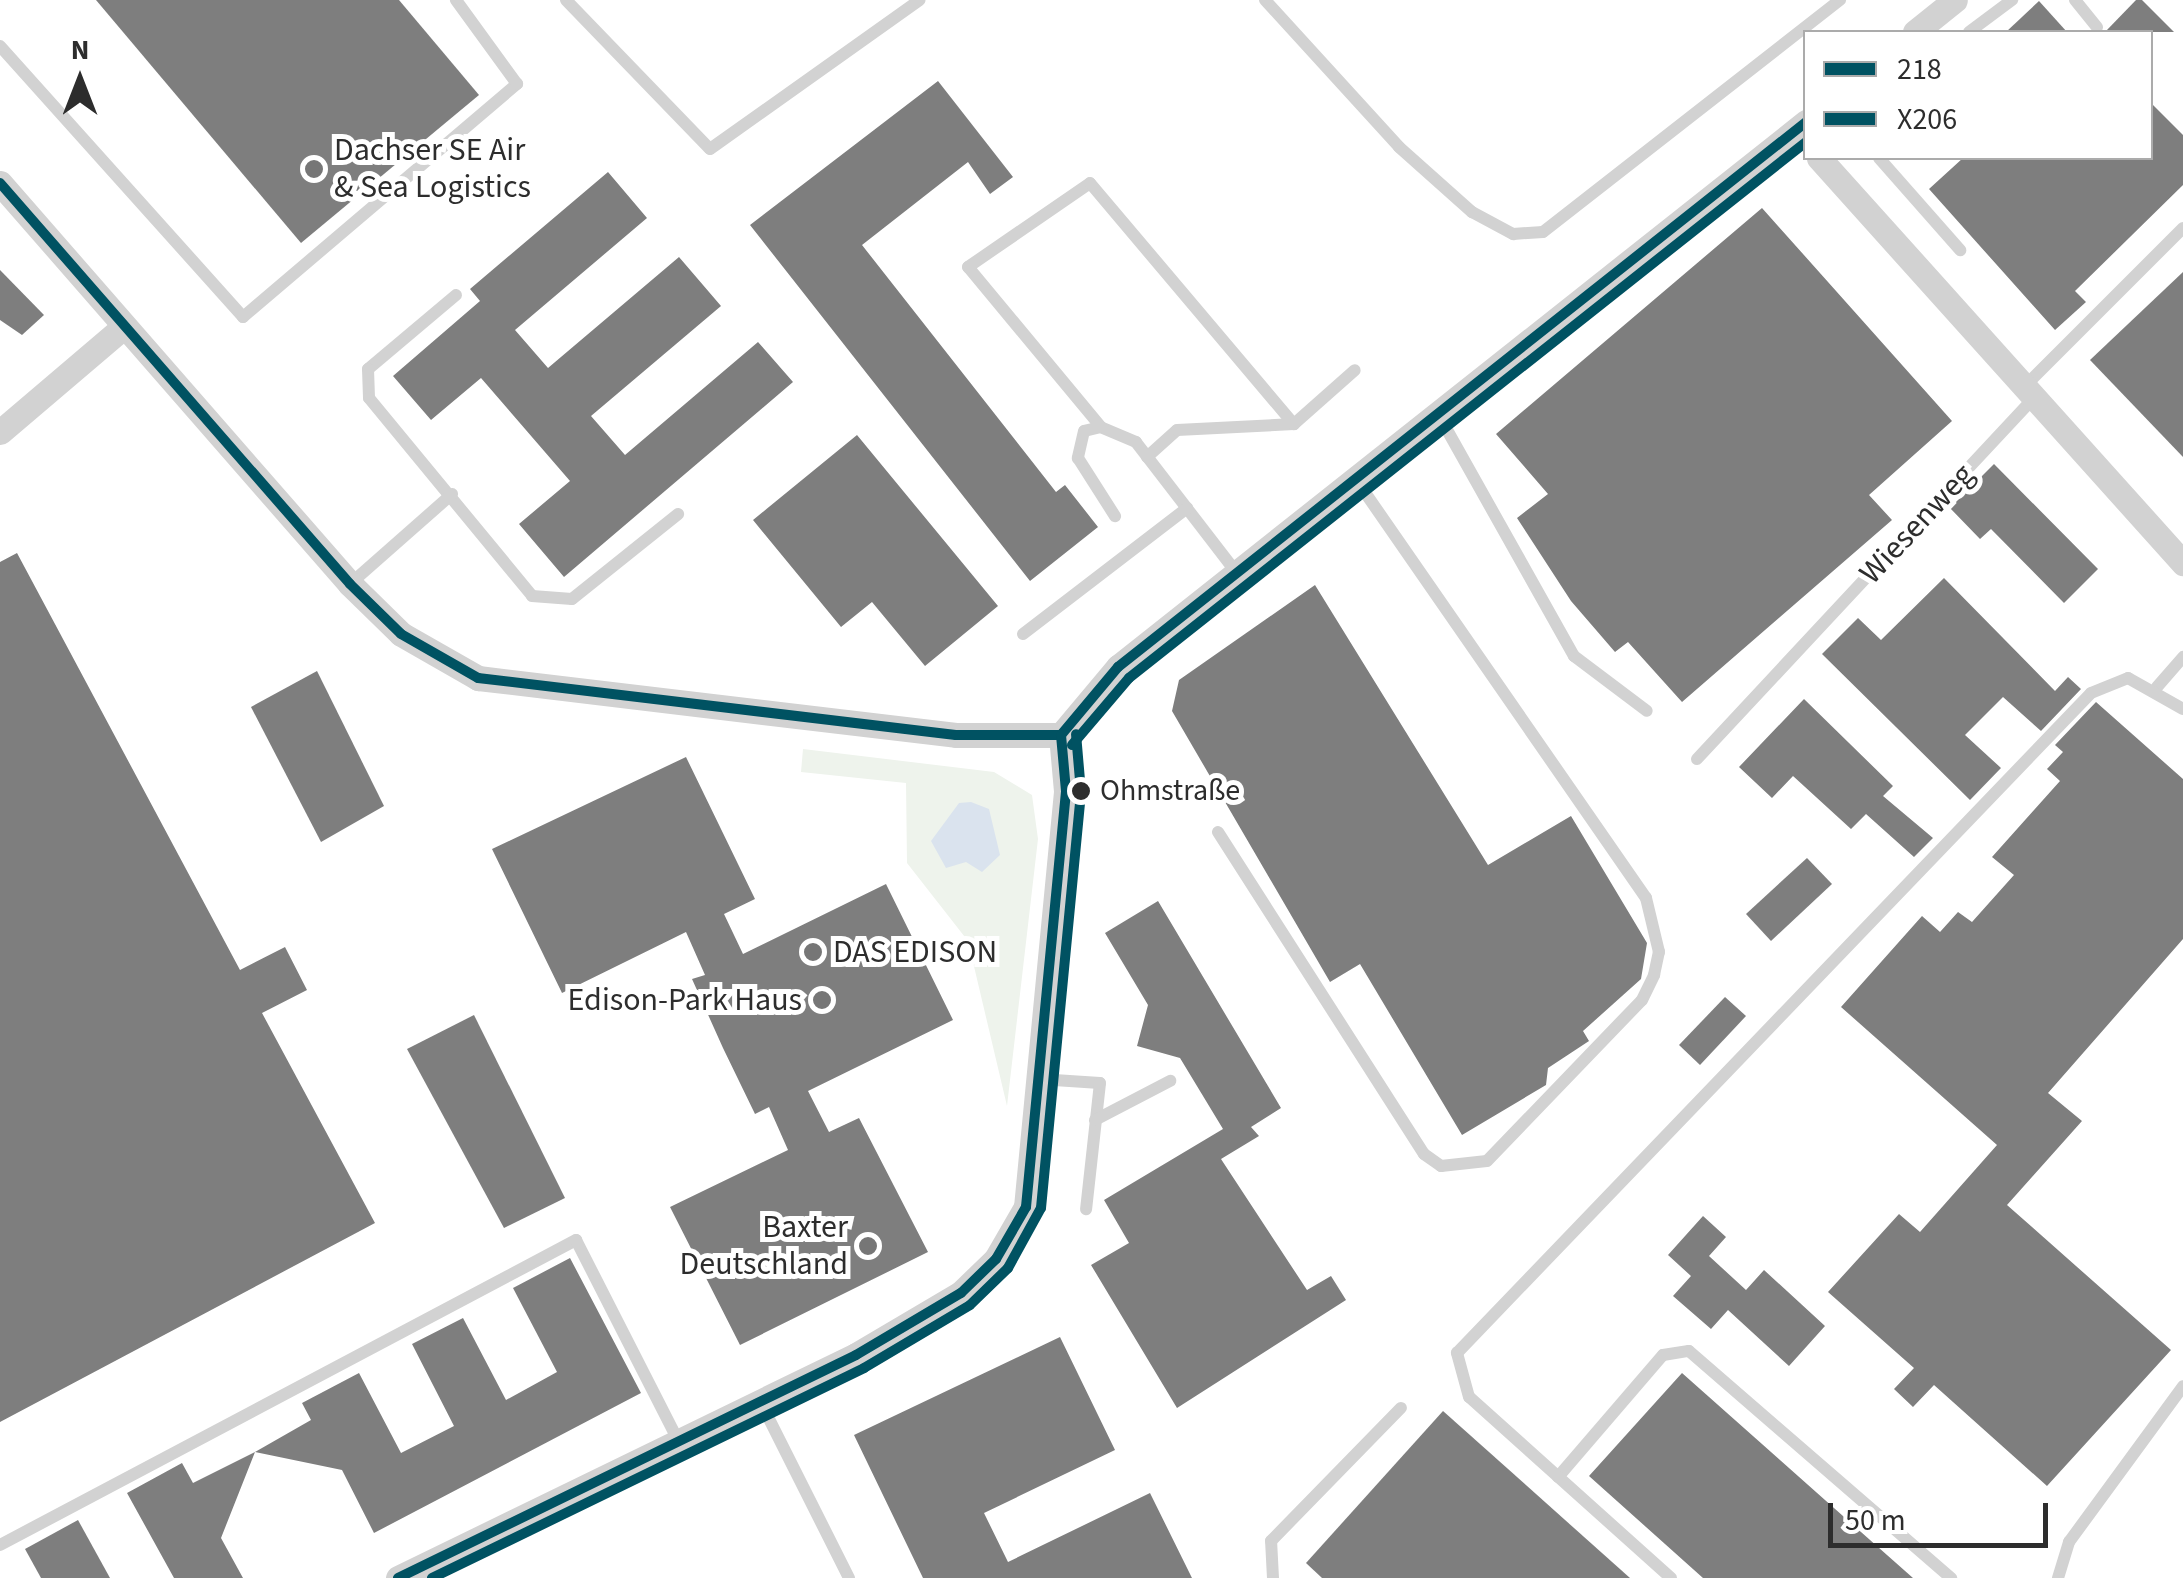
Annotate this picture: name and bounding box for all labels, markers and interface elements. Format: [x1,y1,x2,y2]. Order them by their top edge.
north arrow [30,30,130,130]
text: N [71,30,89,70]
legend [1803,30,2153,160]
text: 218 [1897,48,1942,91]
text: X206 [1897,98,1957,141]
place label: Dachser SE Air & Sea Logistics [334,132,531,207]
marker: Dachser SE Air & Sea Logistics [303,158,325,180]
street label: Wiesenweg [1852,456,1982,592]
place label: Ohmstraße [1100,773,1240,809]
marker: Ohmstraße [1071,781,1091,801]
place label: DAS EDISON [833,933,997,971]
marker: DAS EDISON [802,941,824,963]
place label: Edison-Park Haus [568,981,802,1019]
marker: Edison-Park Haus [811,989,833,1011]
place label: Baxter Deutschland [680,1209,848,1284]
marker: Baxter Deutschland [857,1235,879,1257]
scale bar [1833,1483,2053,1545]
text: 50 m [1845,1499,1906,1542]

